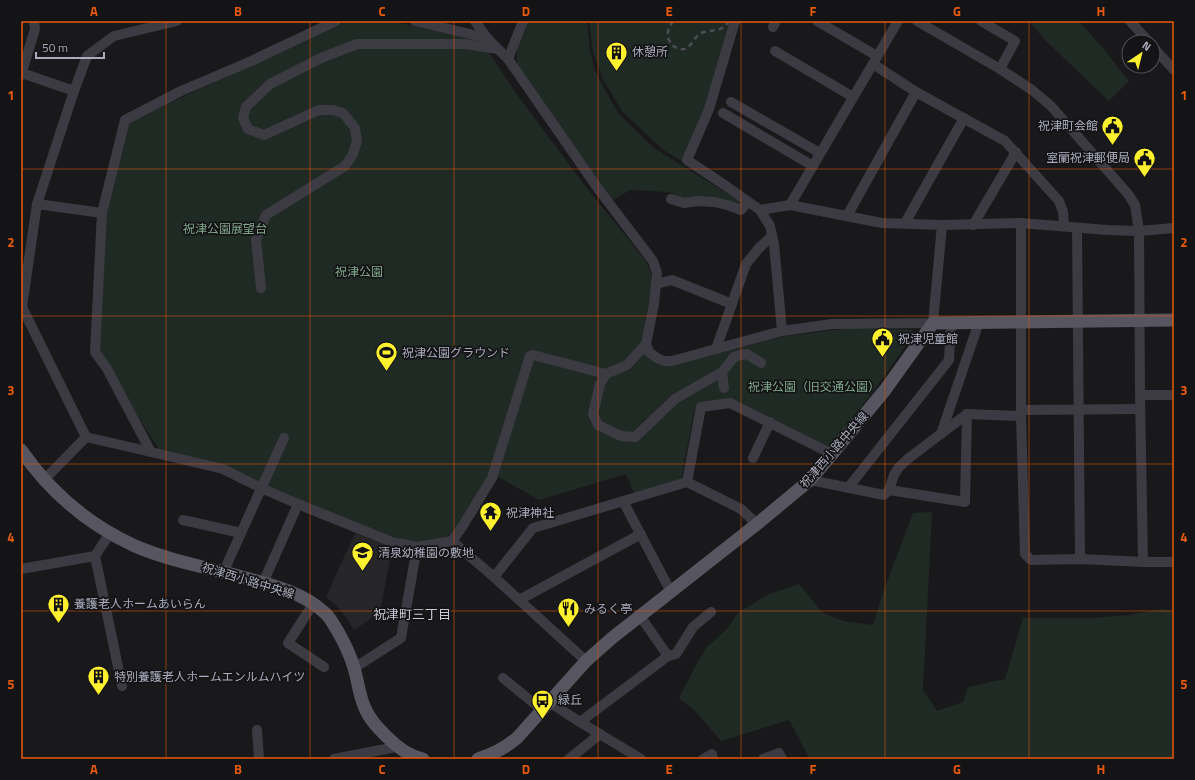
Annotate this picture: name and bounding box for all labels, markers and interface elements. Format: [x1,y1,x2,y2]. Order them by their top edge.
text: A [90,1,98,21]
text: B [234,1,242,21]
text: C [378,1,386,21]
text: D [522,1,530,21]
text: E [665,1,673,21]
text: F [810,1,817,21]
text: G [953,1,961,21]
text: H [1097,1,1105,21]
scale bar [36,34,104,60]
north arrow [1121,34,1161,74]
text: N [1139,37,1154,55]
text: 50 m [42,38,68,57]
building icon: 休憩所 [604,39,630,72]
place label: 休憩所 [632,42,668,61]
text: 1 [7,85,15,105]
text: 1 [1180,85,1188,105]
public building icon: 祝津町会館 [1100,113,1126,146]
place label: 祝津町会館 [1038,116,1098,135]
public building icon: 室蘭祝津郵便局 [1132,145,1158,178]
place label: 室蘭祝津郵便局 [1046,148,1130,167]
park label: 祝津公園展望台 [183,219,267,238]
text: 2 [7,232,15,252]
text: 2 [1180,232,1188,252]
park label: 祝津公園 [335,262,383,281]
public building icon: 祝津児童館 [869,326,895,359]
place label: 祝津児童館 [898,329,958,348]
sports icon: 祝津公園グラウンド [373,340,399,373]
place label: 祝津公園グラウンド [402,343,510,362]
park label: 祝津公園（旧交通公園） [748,377,880,396]
text: 3 [7,380,15,400]
text: 3 [1180,380,1188,400]
street label: 祝津西小路中央線 [795,407,872,492]
temple icon: 祝津神社 [477,500,503,533]
place label: 祝津神社 [506,503,554,522]
text: 4 [7,527,15,547]
text: 4 [1180,527,1188,547]
school or university icon: 清泉幼稚園の敷地 [349,540,375,573]
place label: 清泉幼稚園の敷地 [378,543,474,562]
street label: 祝津西小路中央線 [199,557,297,604]
building icon: 養護老人ホームあいらん [45,591,71,624]
place label: 養護老人ホームあいらん [74,594,206,613]
restaurant icon: みるく亭 [555,596,581,629]
place label: みるく亭 [584,599,632,618]
district label: 祝津町三丁目 [373,604,451,624]
building icon: 特別養護老人ホームエンルムハイツ [85,664,111,697]
place label: 特別養護老人ホームエンルムハイツ [114,667,305,686]
text: 5 [7,674,15,694]
text: 5 [1180,674,1188,694]
bus stop icon: 緑丘 [530,687,556,720]
place label: 緑丘 [558,690,582,709]
text: A [90,759,98,779]
text: B [234,759,242,779]
text: C [378,759,386,779]
text: D [522,759,530,779]
text: E [665,759,673,779]
text: F [810,759,817,779]
text: G [953,759,961,779]
text: H [1097,759,1105,779]

